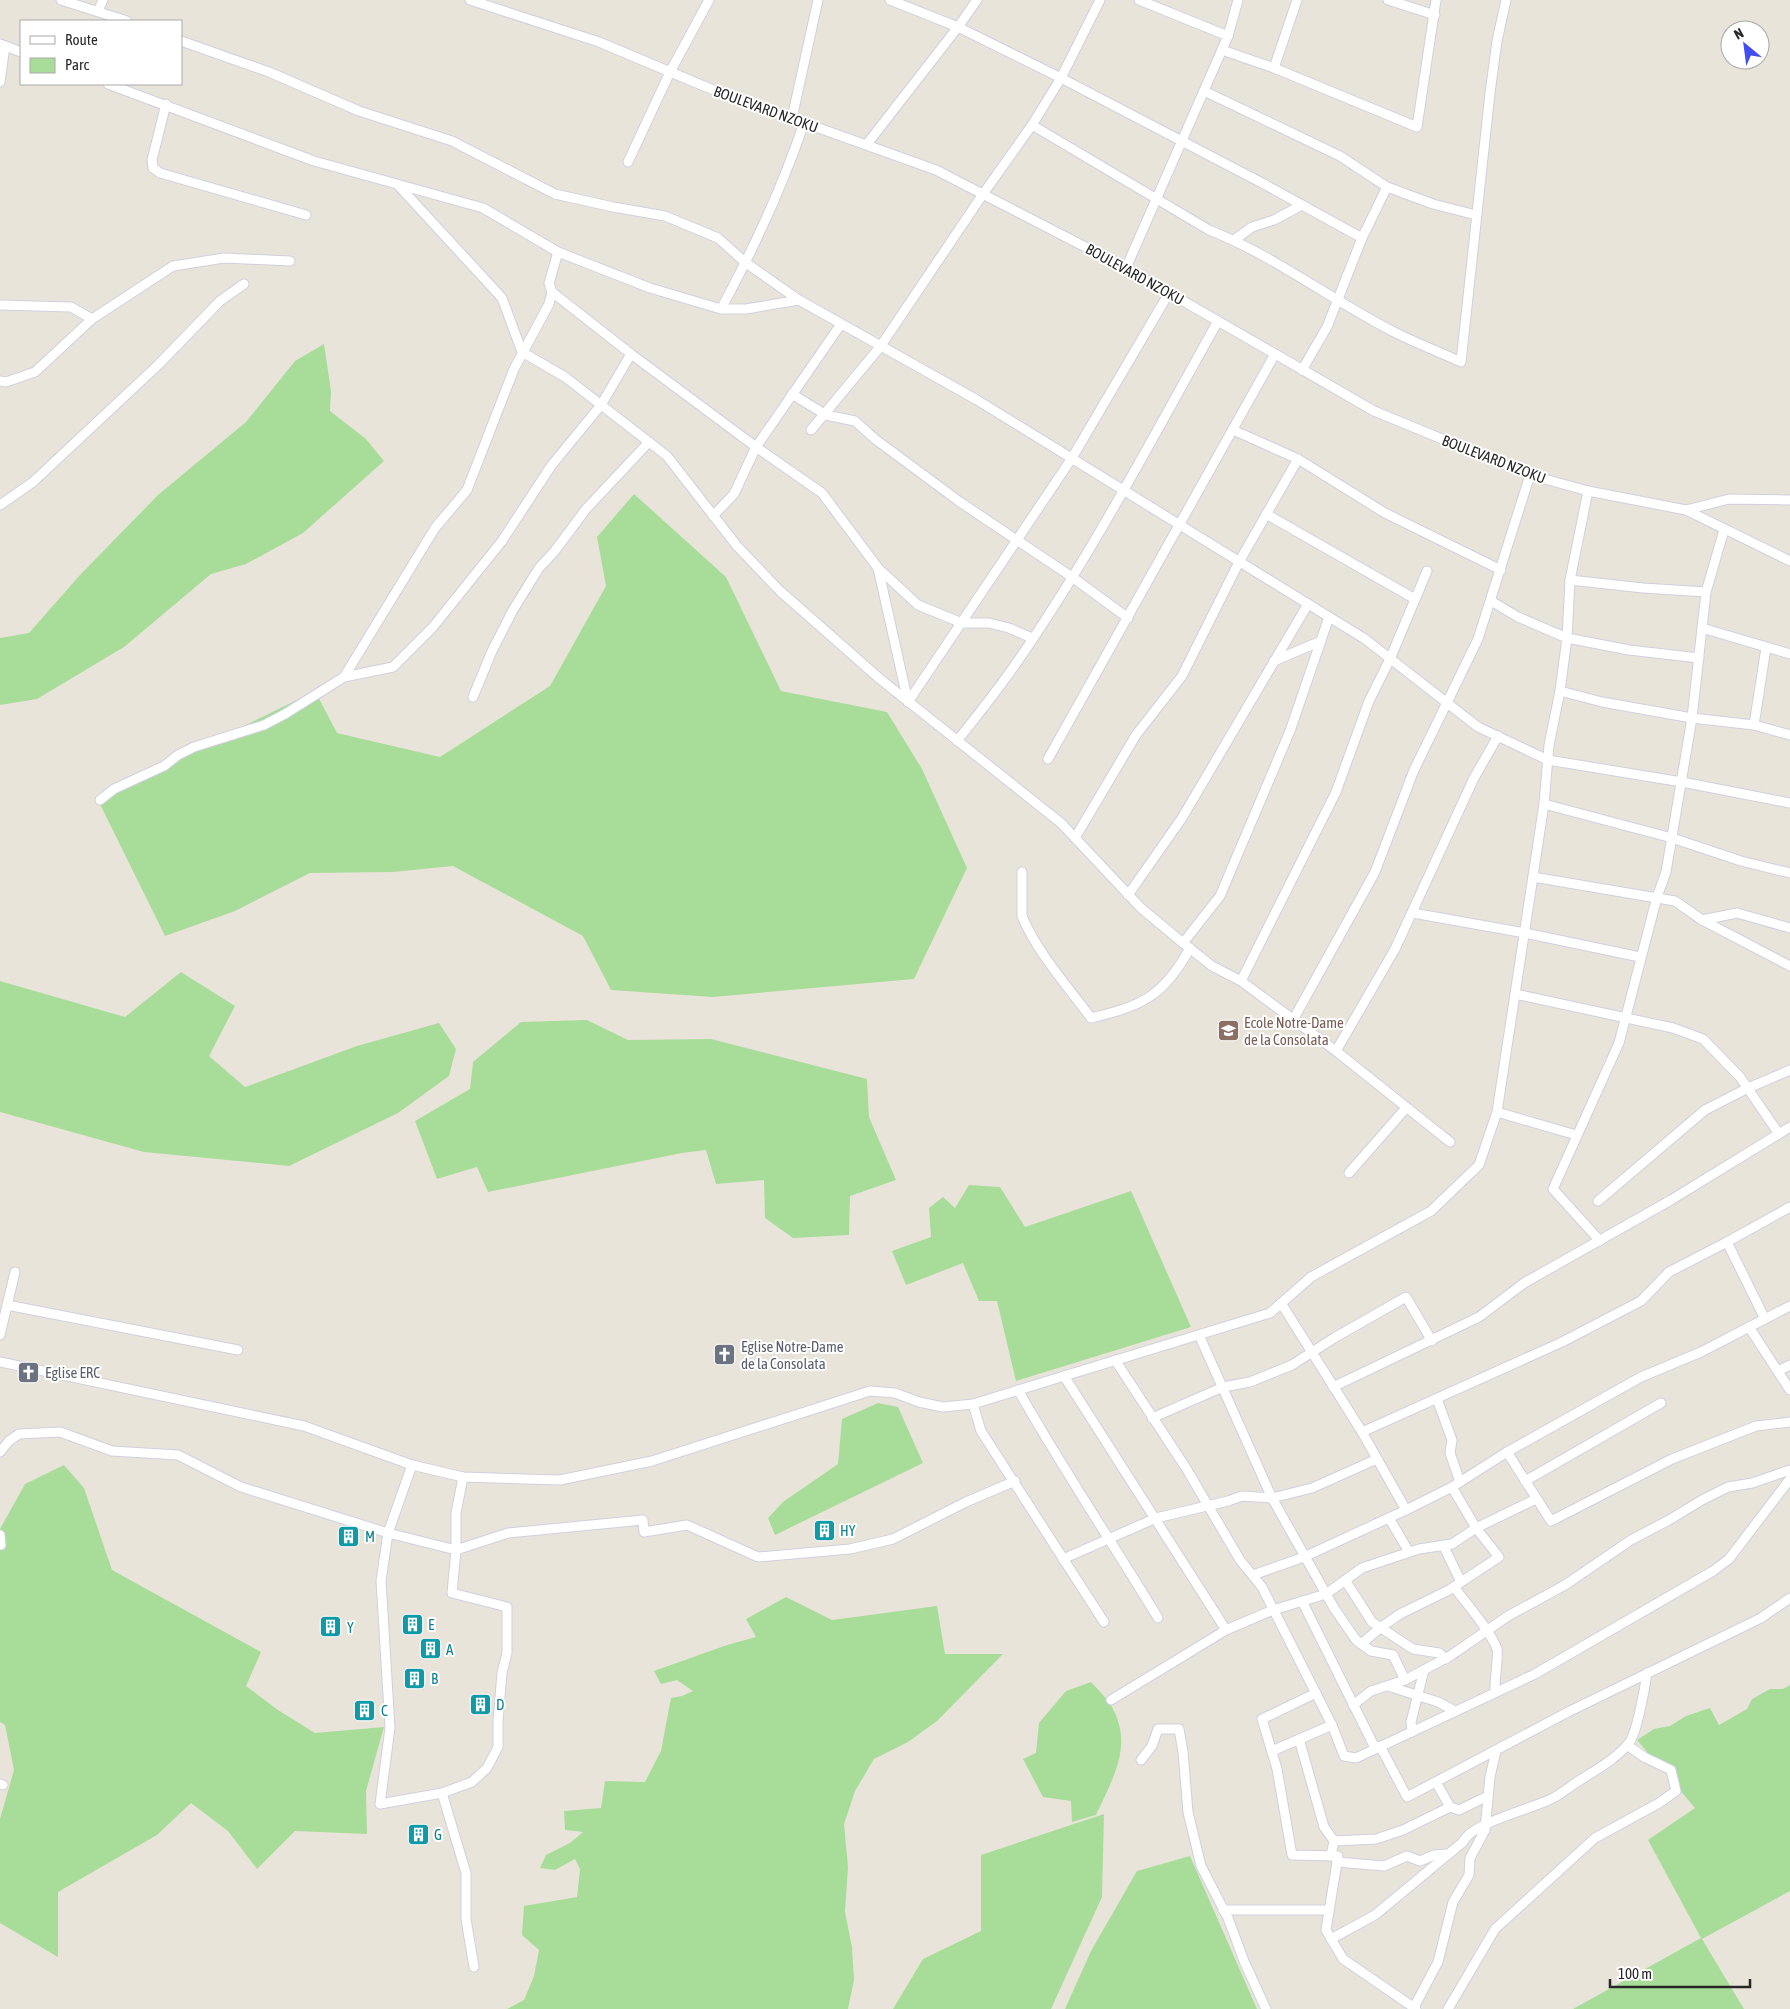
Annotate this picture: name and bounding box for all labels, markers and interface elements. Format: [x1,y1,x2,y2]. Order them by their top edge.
legend [20,20,182,85]
north arrow [1720,20,1770,70]
text: N [1731,25,1746,43]
text: Route [65,31,98,48]
text: Parc [65,56,89,73]
street label: BOULEVARD NZOKU [711,82,821,136]
street label: BOULEVARD NZOKU [1083,240,1187,308]
street label: BOULEVARD NZOKU [1440,431,1548,487]
place label: Ecole Notre-Dame de la Consolata [1244,1014,1344,1048]
school or university icon: Ecole Notre-Dame de la Consolata [1216,1019,1240,1043]
place label: Eglise Notre-Dame de la Consolata [741,1338,844,1372]
church icon: Eglise Notre-Dame de la Consolata [713,1343,737,1367]
church icon: Eglise ERC [17,1360,41,1384]
place label: Eglise ERC [45,1364,100,1381]
building icon: HY [812,1518,836,1542]
place label: HY [840,1522,856,1539]
building icon: M [337,1524,361,1548]
place label: M [365,1528,375,1545]
building icon: E [400,1612,424,1636]
building icon: Y [319,1615,343,1639]
place label: E [428,1616,435,1633]
place label: Y [347,1619,354,1636]
building icon: A [418,1637,442,1661]
place label: A [446,1641,454,1658]
building icon: B [403,1666,427,1690]
place label: B [431,1670,438,1687]
building icon: D [468,1692,492,1716]
place label: D [496,1696,504,1713]
building icon: C [353,1698,377,1722]
place label: C [381,1702,388,1719]
building icon: G [406,1822,430,1846]
place label: G [434,1826,442,1843]
scale bar [1610,1956,1750,1988]
text: 100 m [1618,1965,1652,1982]

